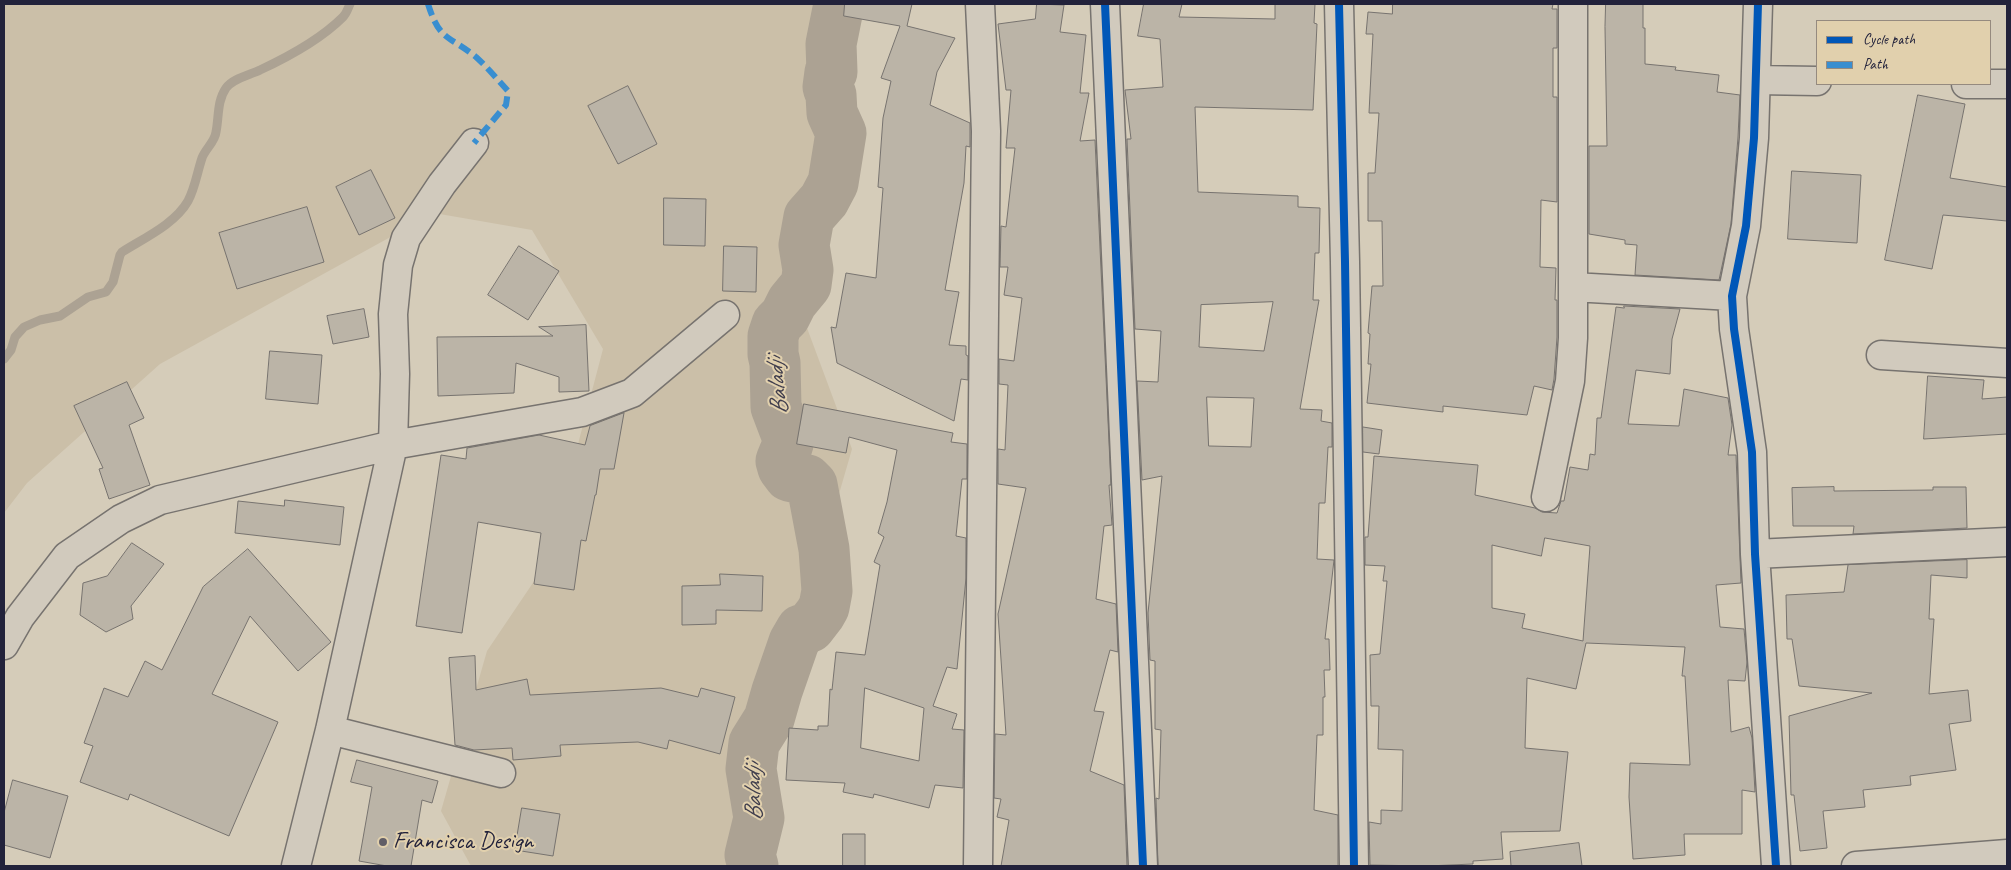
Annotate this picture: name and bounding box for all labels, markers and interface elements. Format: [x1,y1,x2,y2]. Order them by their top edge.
legend [1816,20,1991,85]
text: Cycle path [1863,30,1915,49]
text: Path [1863,55,1888,74]
water label: Baladji [760,356,796,416]
water label: Baladji [738,763,770,821]
place label: Francisca Design [393,828,533,856]
marker: Francisca Design [377,836,389,848]

